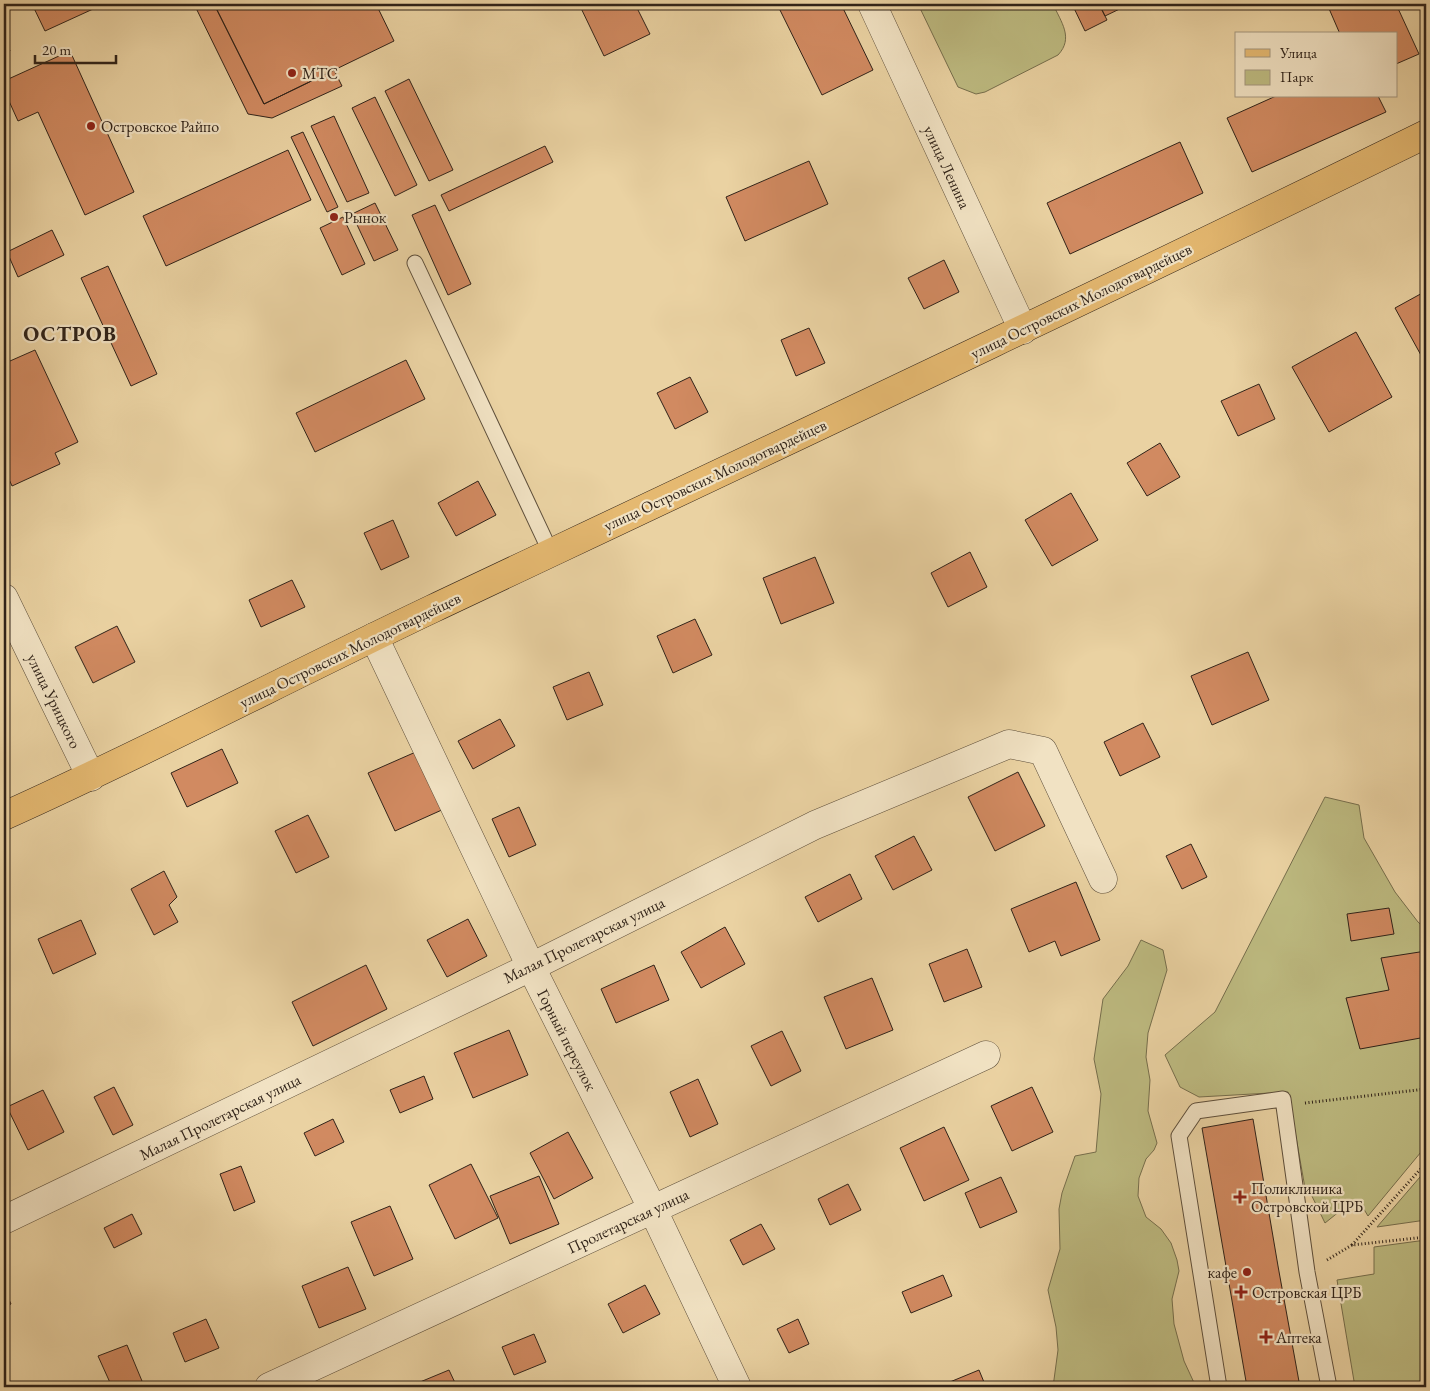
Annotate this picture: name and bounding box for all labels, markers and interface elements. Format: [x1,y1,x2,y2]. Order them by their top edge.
scale bar [35,32,116,64]
legend [1235,32,1398,98]
text: 20 m [42,40,71,59]
text: Улица [1279,43,1317,62]
place label: МТС [302,63,338,84]
marker: МТС [286,67,298,79]
text: Парк [1280,67,1313,86]
place label: Островское Райпо [101,116,219,137]
marker: Островское Райпо [85,120,97,132]
street label: улица Ленина [919,122,976,213]
place label: Рынок [344,207,387,228]
marker: Рынок [328,211,340,223]
street label: улица Островских Молодогвардейцев [967,238,1195,364]
district label: ОСТРОВ [23,320,117,347]
street label: улица Островских Молодогвардейцев [600,414,830,536]
street label: улица Островских Молодогвардейцев [236,587,464,713]
street label: улица Урицкого [22,650,86,752]
street label: Малая Пролетарская улица [500,892,669,988]
street label: Горный переулок [532,986,602,1095]
street label: Малая Пролетарская улица [136,1069,305,1165]
place label: Поликлиника Островской ЦРБ [1251,1178,1363,1217]
street label: Пролетарская улица [564,1183,693,1258]
marker: Поликлиника Островской ЦРБ [1233,1190,1247,1204]
place label: кафе [1208,1262,1237,1283]
marker: кафе [1241,1266,1253,1278]
place label: Островская ЦРБ [1252,1282,1361,1303]
marker: Островская ЦРБ [1234,1285,1248,1299]
place label: Аптека [1275,1327,1322,1348]
marker: Аптека [1260,1331,1272,1343]

